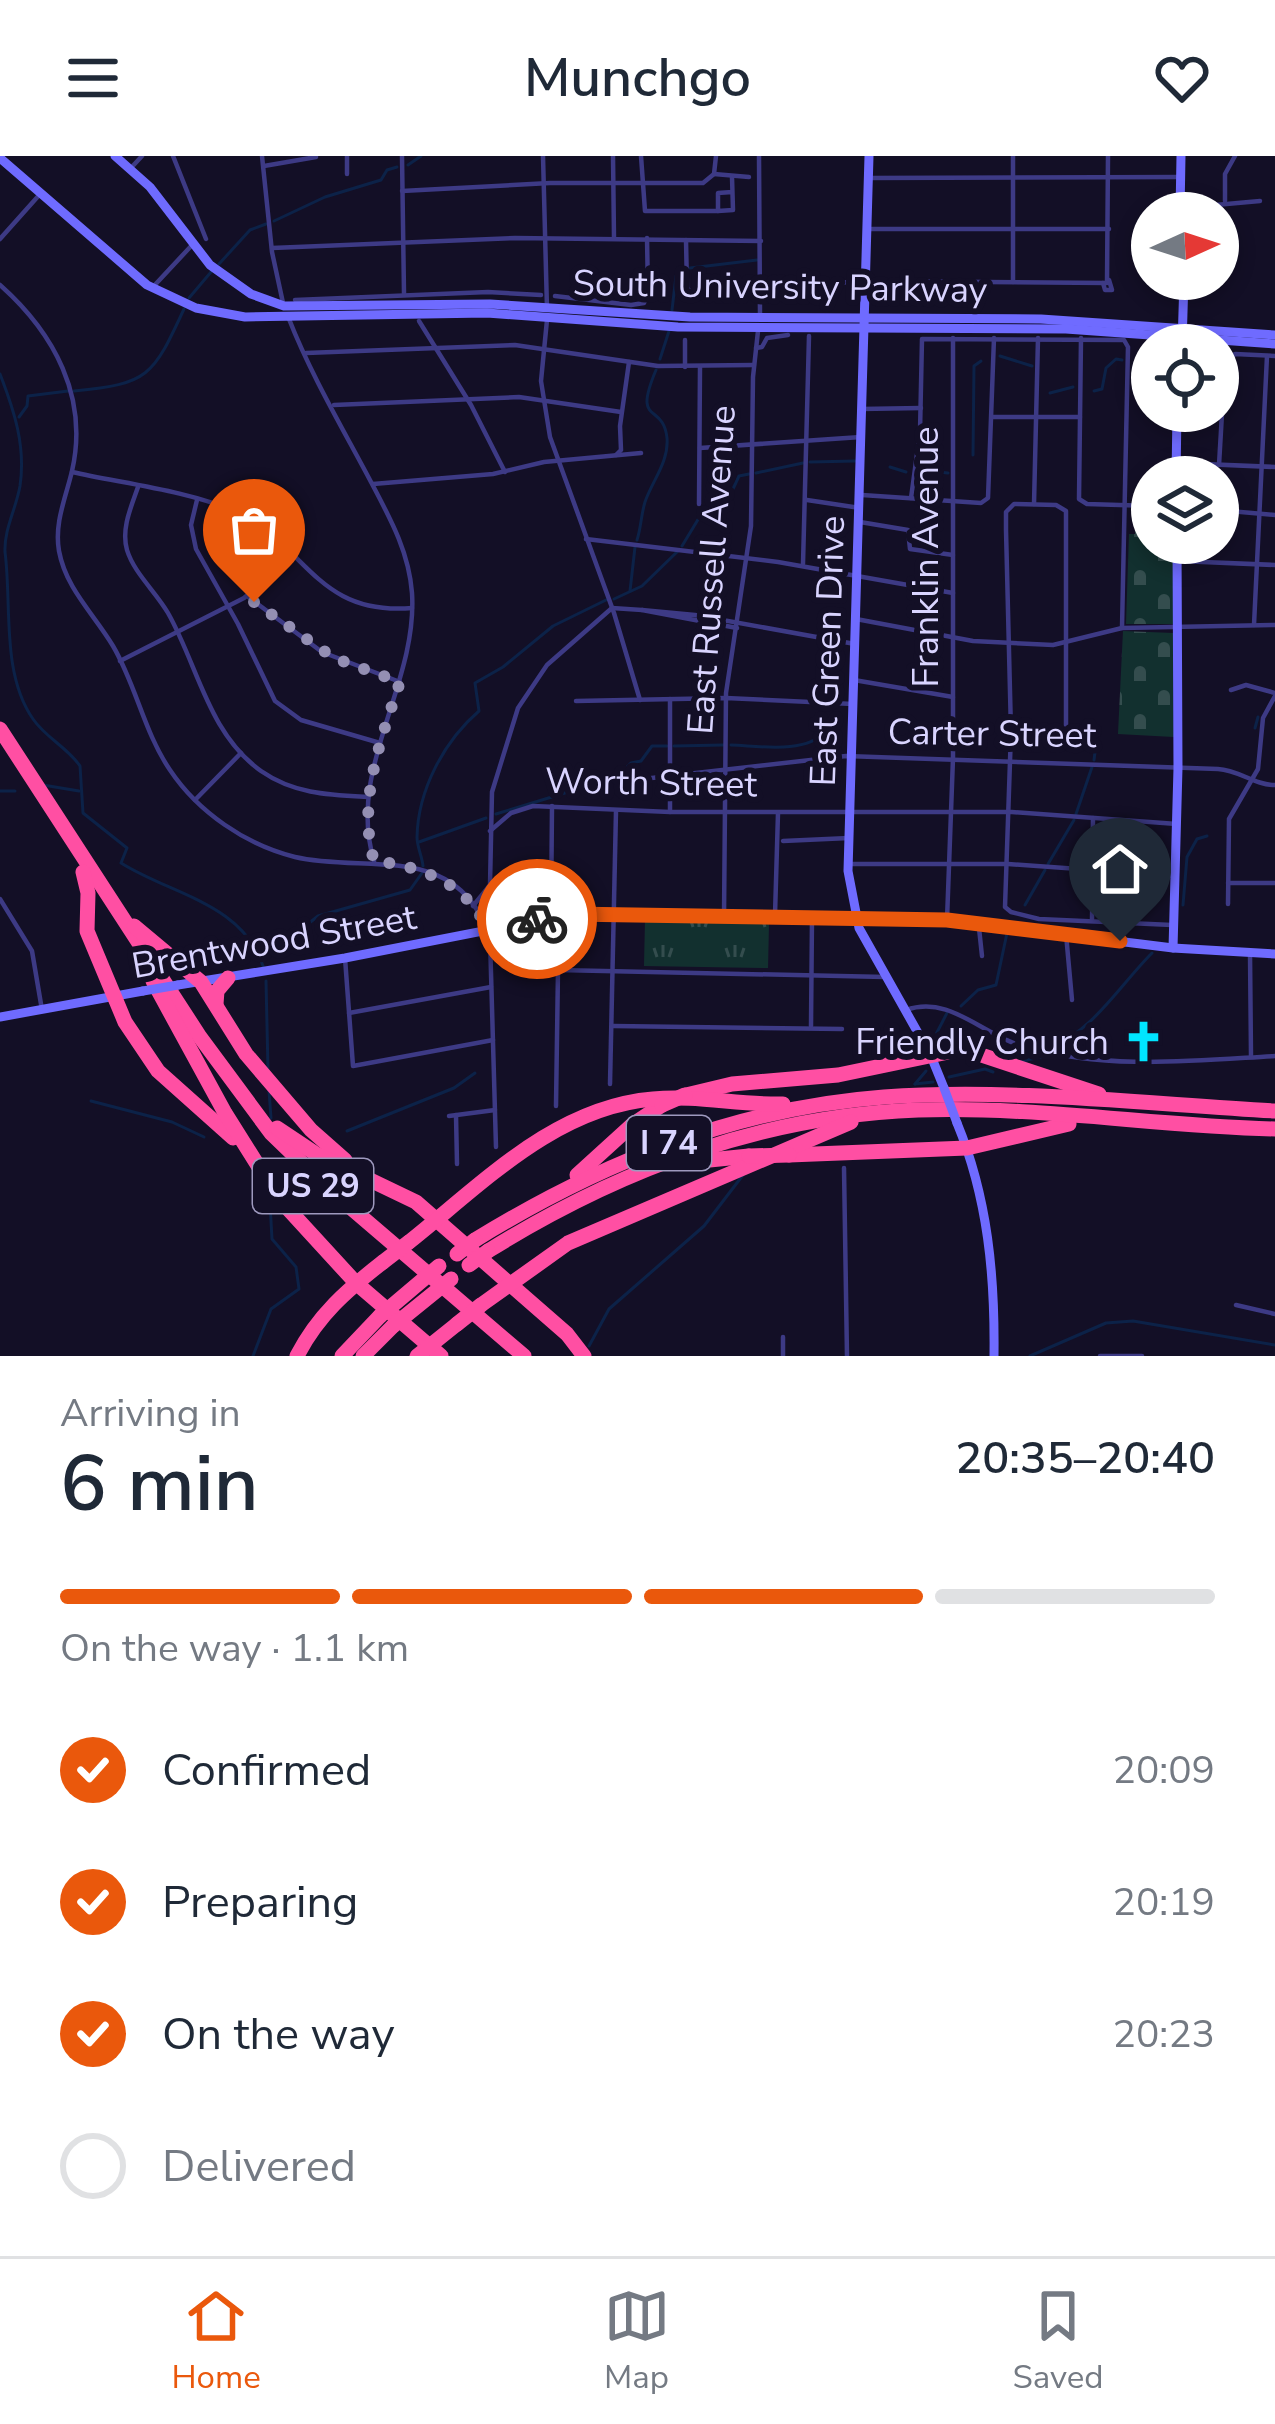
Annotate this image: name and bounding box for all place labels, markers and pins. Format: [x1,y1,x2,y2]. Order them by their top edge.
pin [203,479,305,602]
pin [1069,818,1171,941]
place label: Friendly Church [855,1018,1109,1067]
church icon: Friendly Church [1120,1019,1166,1065]

